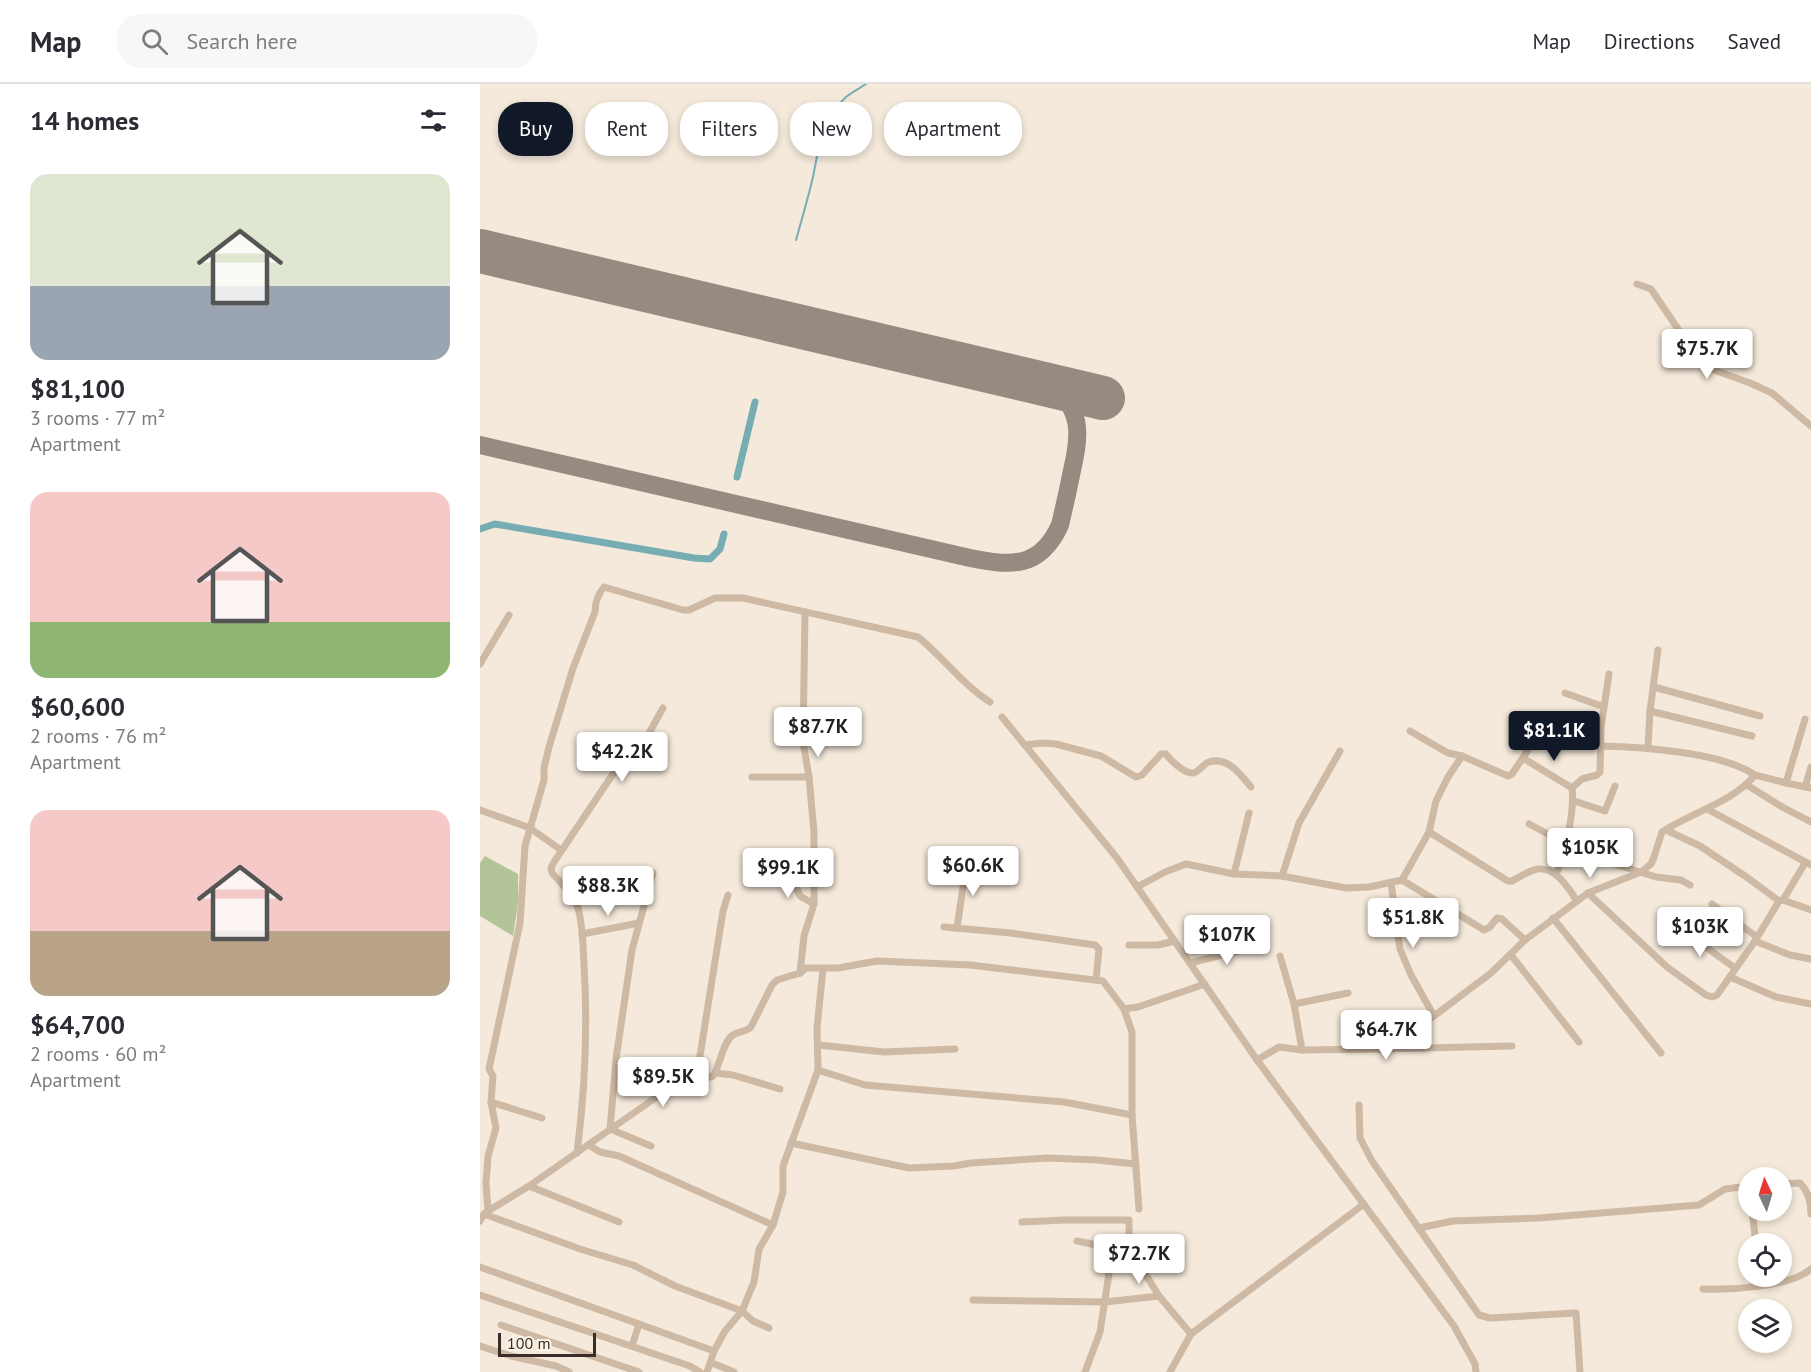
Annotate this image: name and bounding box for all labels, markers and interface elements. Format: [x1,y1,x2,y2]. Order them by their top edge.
search box [117,14,537,68]
text: Map [30,23,81,60]
icon: search [138,25,171,58]
text: Search here [186,27,297,55]
text: Map [1532,28,1571,55]
text: Directions [1604,28,1695,55]
text: Saved [1728,28,1781,55]
chip: Buy [498,102,573,156]
chip: Rent [585,102,668,156]
chip: Filters [680,102,778,156]
chip: New [790,102,872,156]
chip: Apartment [884,102,1022,156]
text: 14 homes [30,104,139,137]
icon: filters [417,104,450,137]
icon: home [186,213,294,321]
pin: $75.7K [1658,329,1756,380]
text: $75.7K [1676,335,1738,361]
text: $81,100 [30,372,125,405]
text: 3 rooms · 77 m² [30,405,165,431]
text: Apartment [30,431,121,457]
icon: home [186,531,294,639]
text: $60,600 [30,690,125,723]
pin: $87.7K [769,707,867,758]
pin: $81.1K [1505,711,1603,762]
text: $87.7K [788,713,848,739]
text: $81.1K [1523,717,1585,743]
text: 2 rooms · 76 m² [30,723,166,749]
pin: $42.2K [573,732,671,783]
text: $42.2K [591,738,653,764]
text: Apartment [30,749,121,775]
pin: $105K [1548,828,1632,879]
text: $105K [1561,834,1619,860]
pin: $60.6K [924,846,1022,897]
pin: $99.1K [739,848,837,899]
icon: home [186,849,294,957]
text: $60.6K [942,852,1004,878]
text: $99.1K [757,854,819,880]
pin: $88.3K [559,866,657,917]
text: $88.3K [577,872,639,898]
pin: $51.8K [1364,898,1462,949]
text: $51.8K [1382,904,1444,930]
pin: $103K [1658,907,1742,958]
text: $103K [1671,913,1729,939]
pin: $107K [1185,915,1269,966]
text: $107K [1198,921,1256,947]
text: $64,700 [30,1008,125,1041]
pin: $64.7K [1337,1010,1435,1061]
text: $64.7K [1355,1016,1417,1042]
text: 2 rooms · 60 m² [30,1041,166,1067]
pin: $89.5K [614,1057,712,1108]
text: $89.5K [632,1063,694,1089]
text: Apartment [30,1067,121,1093]
north arrow [1738,1167,1792,1221]
map controls [1738,1167,1792,1353]
button: locate [1738,1233,1792,1287]
pin: $72.7K [1090,1234,1188,1285]
text: $72.7K [1108,1240,1170,1266]
button: layers [1738,1299,1792,1353]
scale bar [498,1330,596,1358]
text: 100 m [507,1333,550,1353]

